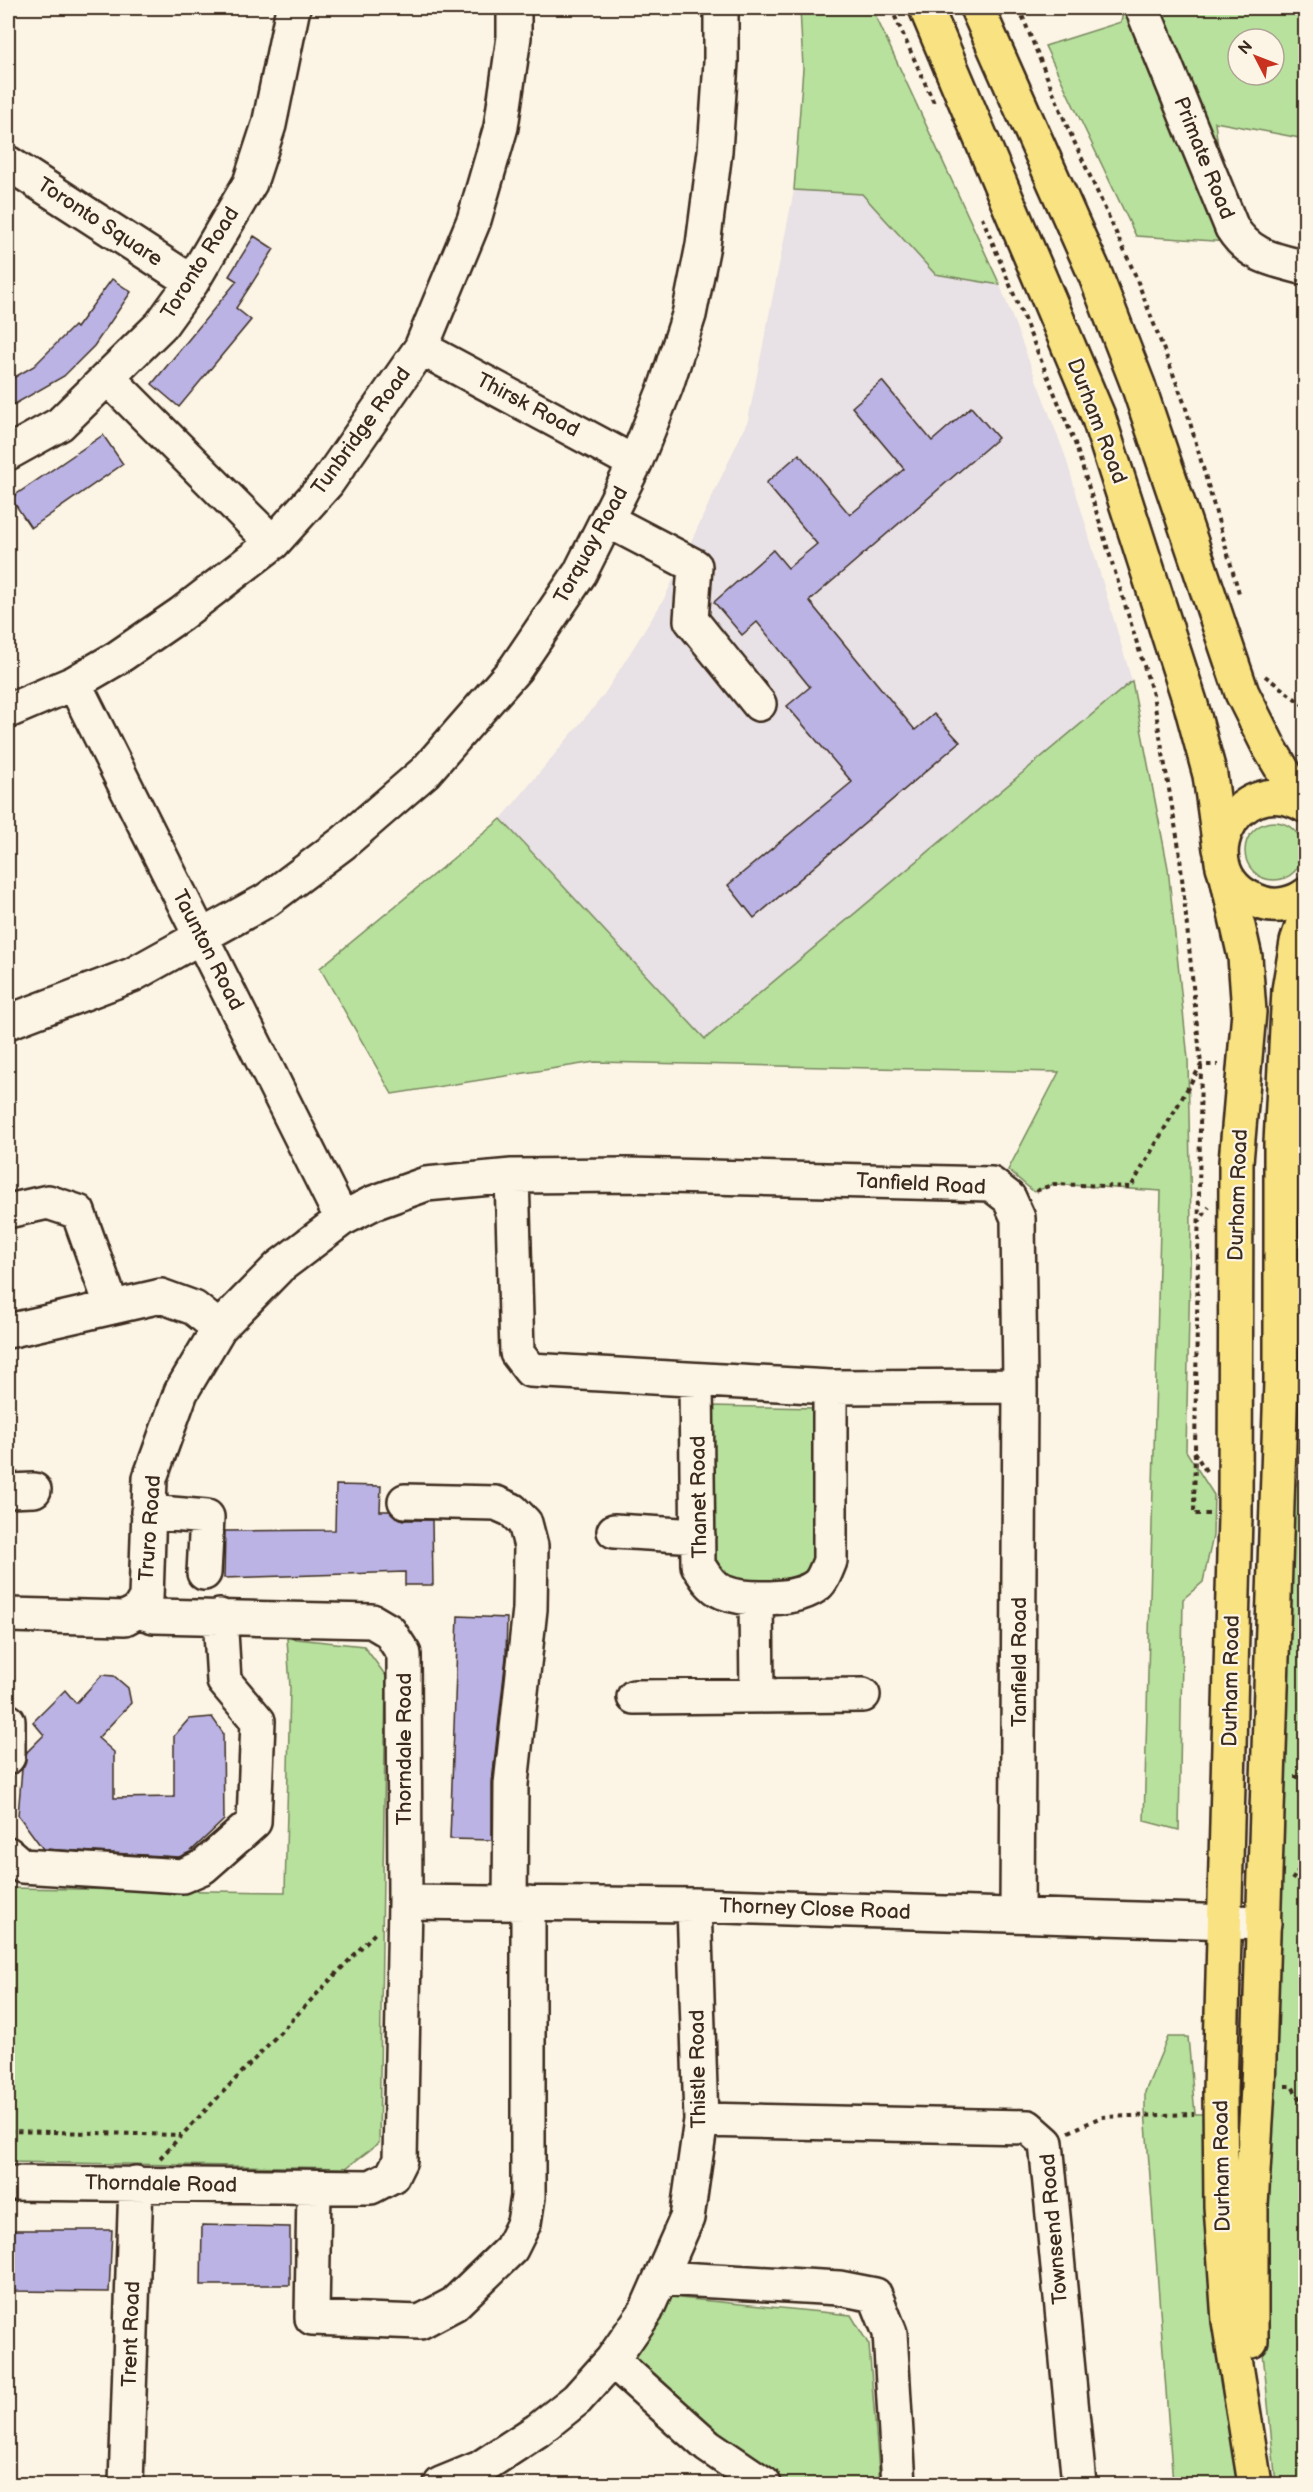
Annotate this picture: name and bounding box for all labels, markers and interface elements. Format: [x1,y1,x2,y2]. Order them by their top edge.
north arrow [1226,27,1286,87]
text: N [1235,37,1257,59]
street label: Primate Road [1168,93,1240,223]
street label: Toronto Square [33,172,167,272]
street label: Toronto Road [156,202,244,324]
street label: Durham Road [1062,355,1132,487]
street label: Tunbridge Road [306,362,416,500]
street label: Thirsk Road [472,367,584,443]
street label: Torquay Road [549,482,633,608]
street label: Taunton Road [167,886,249,1014]
street label: Durham Road [1223,1129,1253,1261]
street label: Tanfield Road [856,1168,986,1200]
street label: Thanet Road [685,1435,713,1559]
street label: Truro Road [134,1474,166,1582]
street label: Tanfield Road [1007,1597,1032,1727]
street label: Durham Road [1217,1615,1245,1747]
street label: Thorndale Road [392,1673,417,1825]
street label: Thorney Close Road [719,1893,911,1925]
street label: Thistle Road [684,2009,712,2129]
street label: Durham Road [1208,2100,1236,2232]
street label: Townsend Road [1035,2153,1073,2305]
street label: Thorndale Road [85,2170,237,2198]
street label: Trent Road [117,2281,145,2387]

